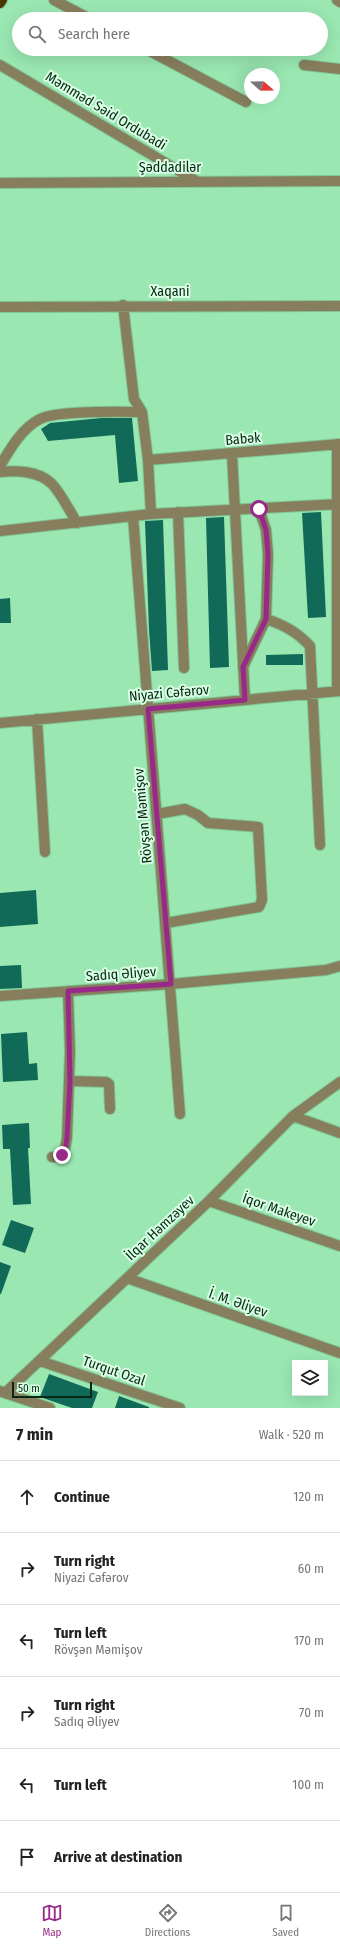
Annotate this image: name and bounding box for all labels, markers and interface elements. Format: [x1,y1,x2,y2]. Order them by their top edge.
search box [12,12,328,56]
icon: search [26,23,48,45]
text: Search here [58,25,130,43]
street label: Məmməd Səid Ordubadi [43,68,169,154]
north arrow [244,68,280,104]
street label: Şəddadilər [139,159,201,176]
street label: Xaqani [151,283,189,300]
street label: Babək [225,429,262,449]
route start [250,500,268,518]
street label: Niyazi Cəfərov [128,681,210,705]
street label: Rövşən Məmişov [130,767,156,864]
street label: Sadıq Əliyev [85,963,157,985]
route end [53,1146,71,1164]
street label: İqor Makeyev [240,1190,318,1231]
street label: İlqar Həmzəyev [122,1191,198,1264]
street label: İ. M. Əliyev [206,1285,270,1321]
street label: Turqut Ozal [81,1352,148,1390]
map controls [292,1360,328,1396]
button: layers [292,1360,328,1396]
scale bar [12,1380,92,1399]
text: 50 m [18,1382,40,1395]
text: 7 min [16,1424,53,1445]
text: Walk · 520 m [259,1427,324,1442]
icon: ahead [16,1486,38,1508]
text: Continue [54,1488,110,1506]
text: 120 m [293,1489,324,1504]
text: Turn right [54,1552,115,1570]
icon: right [16,1558,38,1580]
text: 60 m [298,1561,324,1576]
text: Niyazi Cəfərov [54,1570,129,1585]
text: Turn left [54,1624,107,1642]
icon: left [16,1630,38,1652]
text: 170 m [294,1633,324,1648]
text: Rövşən Məmişov [54,1642,142,1657]
text: Turn right [54,1696,115,1714]
icon: right [16,1702,38,1724]
text: 70 m [299,1705,324,1720]
text: Sadıq Əliyev [54,1714,119,1729]
icon: left [16,1774,38,1796]
text: Turn left [54,1776,107,1794]
text: 100 m [292,1777,324,1792]
icon: arrive [16,1846,38,1868]
text: Arrive at destination [54,1848,182,1866]
tab: Map [41,1902,63,1939]
tab: Directions [145,1902,190,1939]
tab: Saved [272,1902,299,1939]

